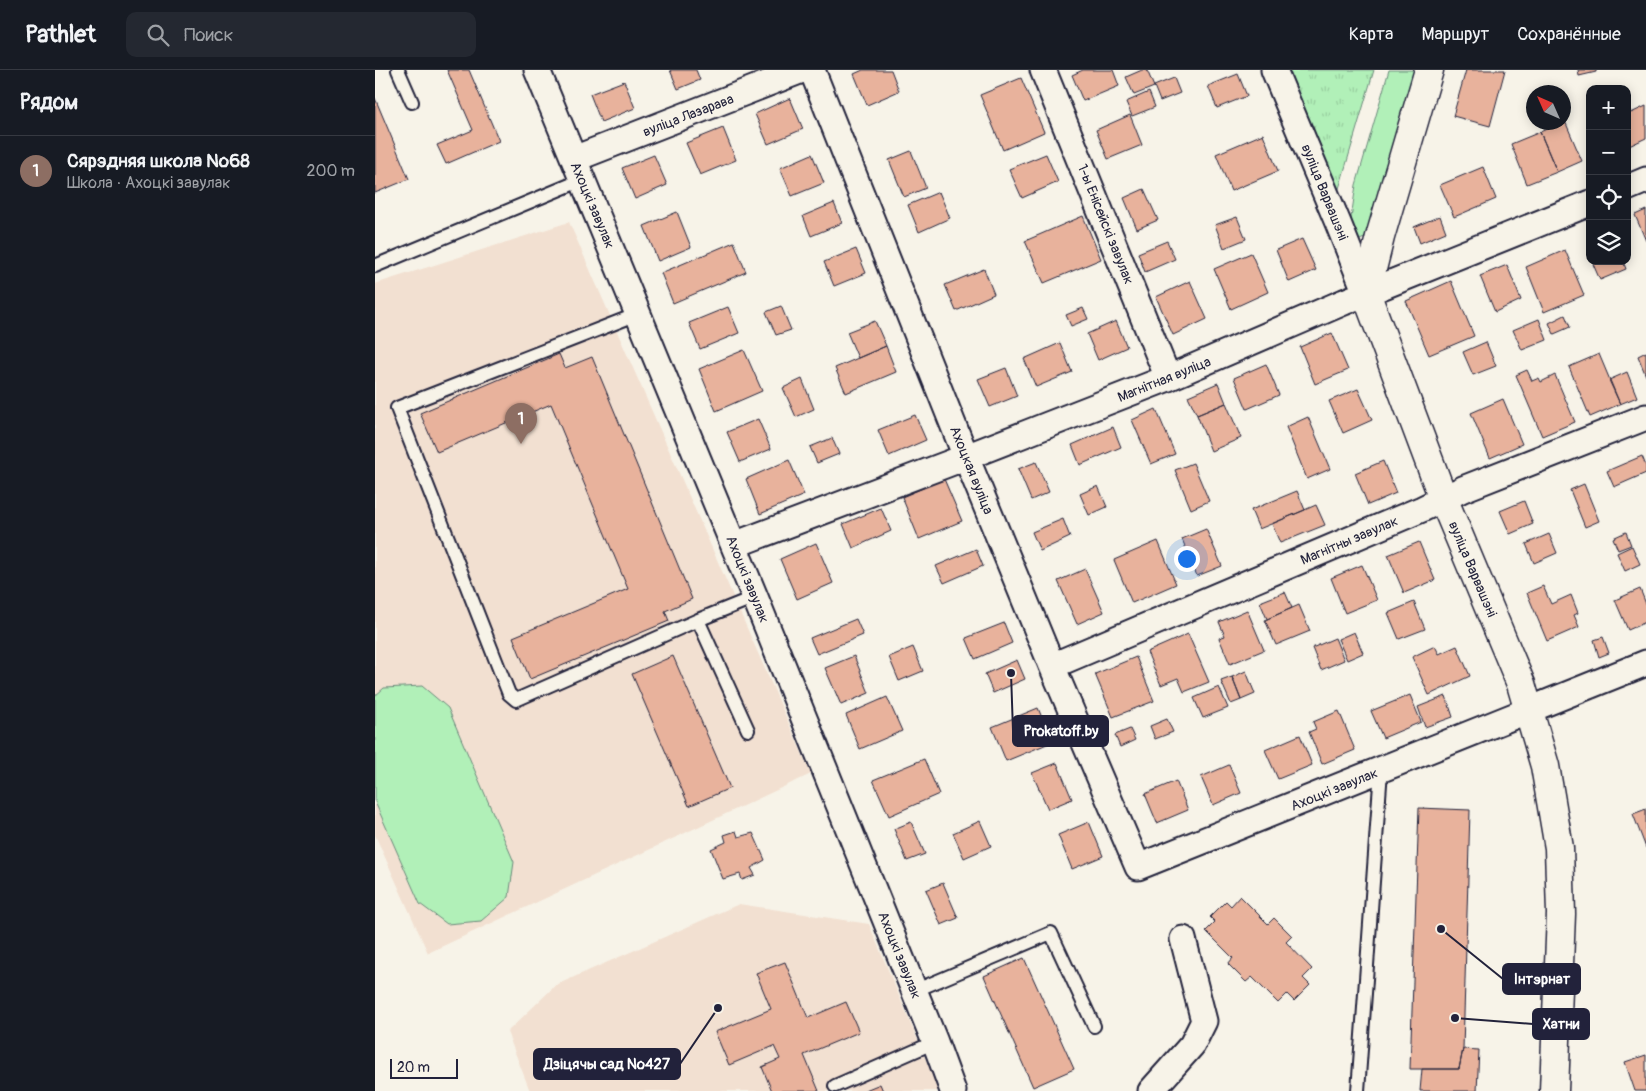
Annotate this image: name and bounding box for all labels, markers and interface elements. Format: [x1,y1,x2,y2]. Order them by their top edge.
search box [126,12,476,57]
text: Pathlet [25,20,96,49]
icon: search [144,21,172,49]
text: Поиск [184,23,233,47]
text: Карта [1349,23,1393,46]
text: Маршрут [1421,23,1489,46]
text: Сохранённые [1517,23,1621,46]
north arrow [1526,85,1571,130]
map controls [1586,85,1631,265]
button: + [1586,85,1631,130]
text: Рядом [20,89,78,116]
street label: вуліца Лазарава [640,90,736,141]
button: − [1586,130,1631,175]
street label: вуліца Варвашэні [1297,142,1352,243]
text: Сярэдняя школа №68 [67,149,250,173]
street label: Ахоцкі завулак [567,159,618,251]
text: 1 [33,161,39,181]
text: 200 m [307,161,355,181]
street label: 1-ы Енісейскі завулак [1074,162,1137,287]
text: Школа · Ахоцкі завулак [67,173,230,193]
button: locate [1586,175,1631,220]
button: layers [1586,220,1631,265]
street label: Магнітная вуліца [1115,353,1213,406]
pin: 1 [505,403,537,444]
street label: Ахоцкая вуліца [946,424,997,517]
street label: Магнітны завулак [1298,512,1400,569]
street label: вуліца Варвашэні [1445,519,1501,620]
street label: Ахоцкі завулак [722,533,773,625]
your location [1174,546,1200,572]
callout: Prokatoff.by [1013,716,1108,746]
text: Prokatoff.by [1024,722,1099,741]
street label: Ахоцкі завулак [1288,764,1380,815]
street label: Ахоцкі завулак [874,909,925,1001]
callout: Інтэрнат [1503,964,1580,994]
text: Інтэрнат [1514,970,1571,989]
callout: Хатни [1533,1009,1589,1039]
text: Хатни [1543,1015,1580,1034]
callout: Дзіцячы сад №427 [534,1049,680,1079]
text: Дзіцячы сад №427 [543,1055,670,1074]
scale bar [390,1056,457,1079]
text: 20 m [397,1059,430,1076]

